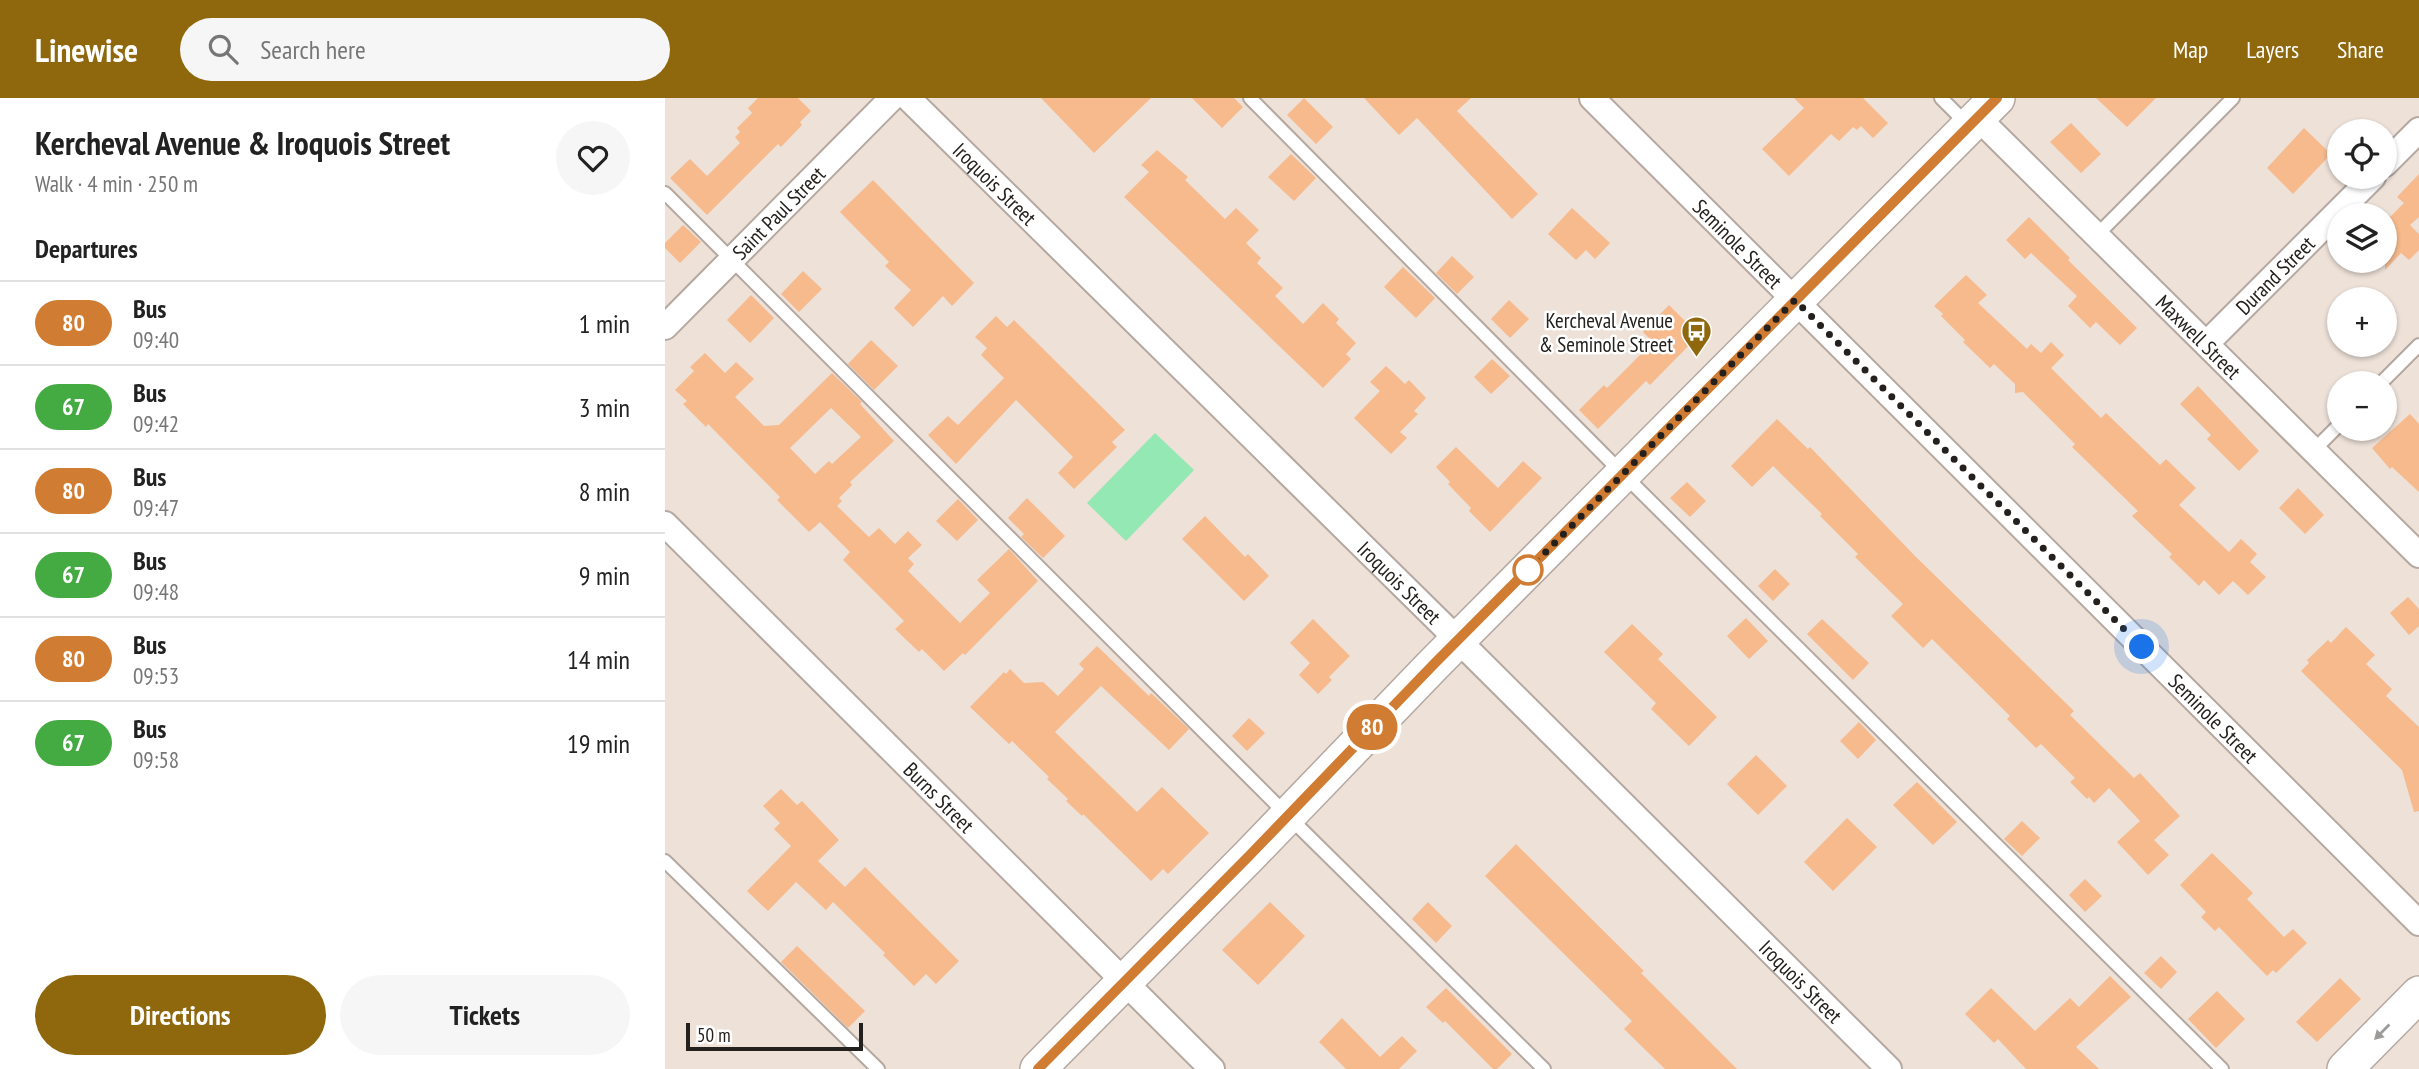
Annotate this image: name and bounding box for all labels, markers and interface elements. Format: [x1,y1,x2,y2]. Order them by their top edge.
search box [180,18,670,81]
text: Linewise [35,28,138,71]
icon: search [204,30,242,68]
text: Search here [260,33,366,66]
text: Map [2173,34,2208,65]
text: Layers [2246,34,2299,65]
text: Share [2337,34,2384,65]
map controls [2327,119,2397,441]
button: locate [2327,119,2397,189]
text: Kercheval Avenue & Iroquois Street [35,121,450,164]
button: heart [556,121,630,195]
street label: Iroquois Street [947,137,1043,231]
street label: Saint Paul Street [726,160,831,265]
text: Walk · 4 min · 250 m [35,169,198,198]
street label: Seminole Street [1687,193,1789,294]
button: layers [2327,203,2397,273]
street label: Durand Street [2230,230,2320,320]
text: Departures [35,232,138,265]
button: + [2327,287,2397,357]
street label: Maxwell Street [2150,289,2247,385]
text: Bus [133,292,166,325]
text: 80 [62,307,85,338]
text: 1 min [579,307,630,340]
place label: Kercheval Avenue & Seminole Street [1539,307,1673,358]
bus stop icon: Kercheval Avenue & Seminole Street [1679,315,1713,359]
text: 09:40 [133,325,179,354]
button: − [2327,371,2397,441]
text: Bus [133,376,166,409]
text: 67 [62,391,85,422]
text: 3 min [579,391,630,424]
text: 09:42 [133,409,179,438]
text: Bus [133,460,166,493]
text: 80 [62,475,85,506]
text: 8 min [579,475,630,508]
text: 09:47 [133,493,179,522]
street label: Iroquois Street [1352,535,1447,630]
text: Bus [133,544,166,577]
unlabelled marker [1513,555,1543,585]
text: 67 [62,559,85,590]
text: 9 min [579,559,630,592]
text: 09:48 [133,577,179,606]
text: Bus [133,628,166,661]
your location [2124,629,2159,664]
text: 80 [62,643,85,674]
text: 14 min [567,643,630,676]
text: 09:53 [133,661,179,690]
street label: Seminole Street [2163,668,2264,769]
line badge: 80 [1341,704,1403,750]
text: 80 [1361,711,1383,742]
text: Bus [133,712,166,745]
text: 67 [62,727,85,758]
text: 19 min [567,727,630,760]
text: 09:58 [133,745,179,774]
street label: Burns Street [898,756,980,838]
street label: Iroquois Street [1754,934,1848,1029]
button: Directions [35,975,326,1055]
button: Tickets [340,975,630,1055]
scale bar [686,1020,863,1052]
text: 50 m [697,1023,731,1047]
one-way arrow [2373,1023,2390,1040]

